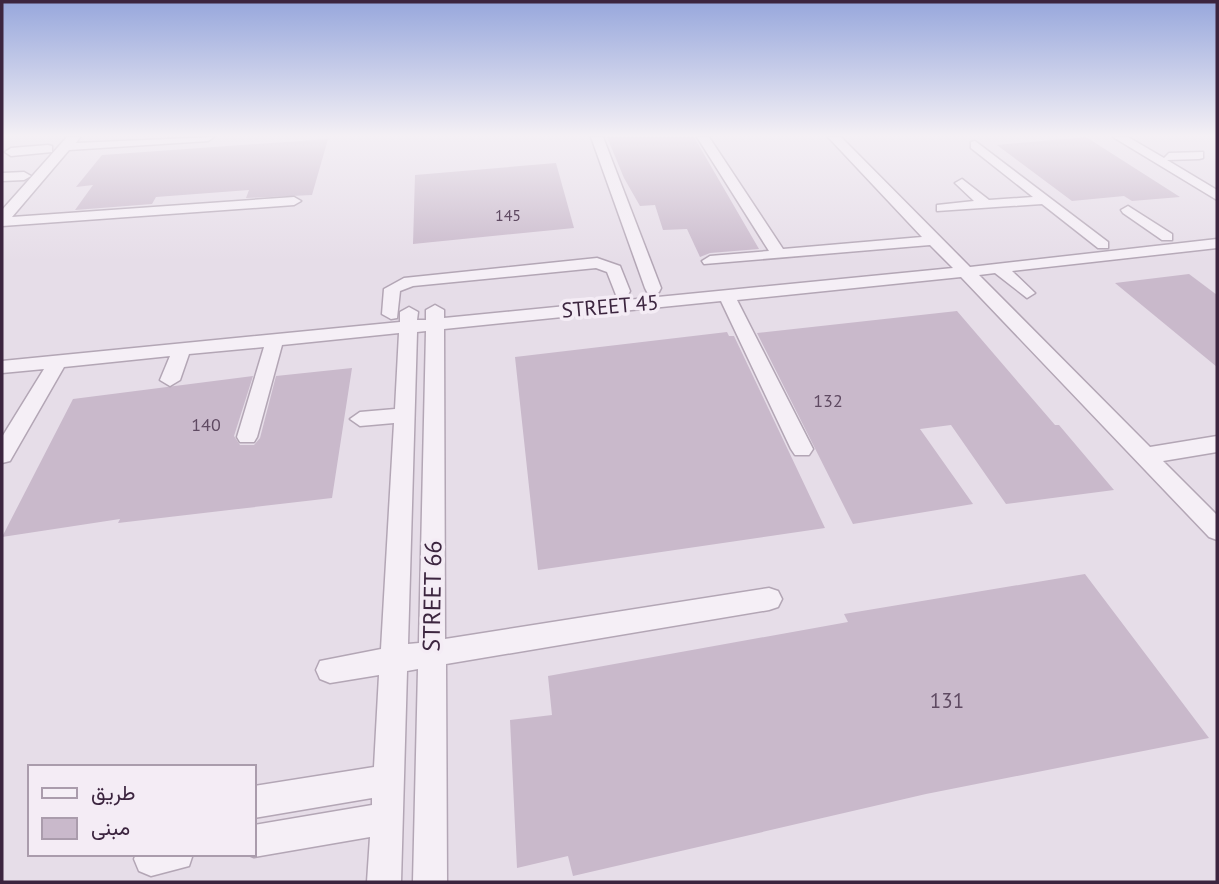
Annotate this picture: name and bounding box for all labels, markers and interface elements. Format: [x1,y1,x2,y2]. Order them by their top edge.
house number: 145 [495,205,521,225]
street label: STREET 45 [560,288,660,324]
house number: 132 [813,389,843,412]
house number: 140 [191,413,221,436]
street label: STREET 66 [416,540,448,652]
house number: 131 [930,687,964,714]
legend [28,765,256,856]
text: طريق [91,779,136,806]
text: مبنى [91,814,130,841]

